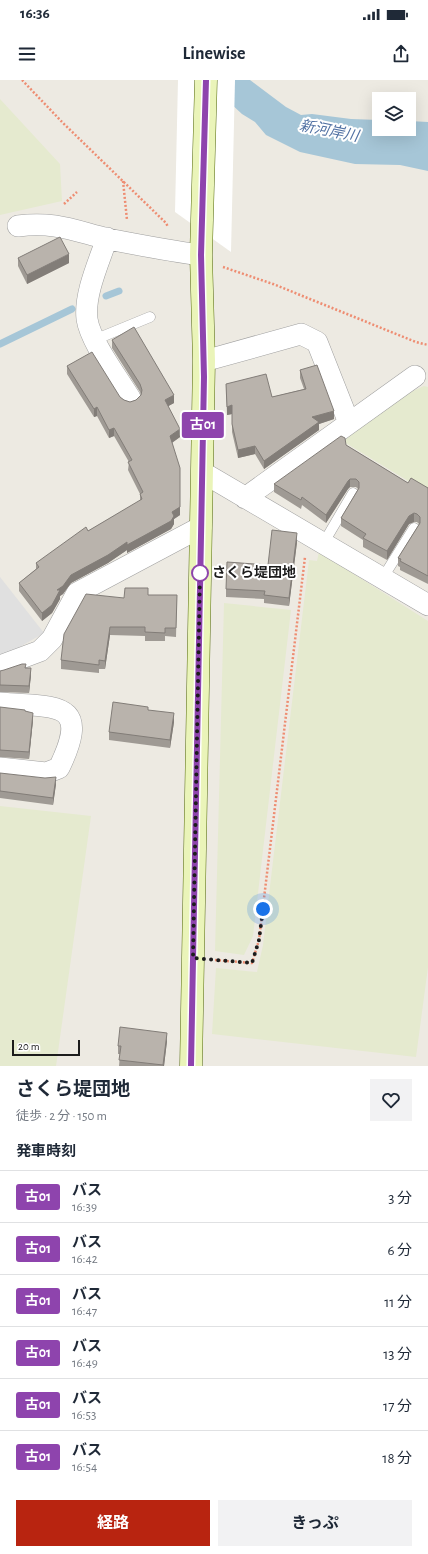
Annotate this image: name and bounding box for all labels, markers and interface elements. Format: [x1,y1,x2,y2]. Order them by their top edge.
text: 16:36 [20,6,50,21]
icon: menu [16,43,38,65]
icon: share [390,43,412,65]
text: Linewise [182,45,246,63]
map controls [372,92,416,136]
button: layers [372,92,416,136]
water label: 新河岸川 [298,117,362,144]
line badge: 古01 [180,412,226,438]
text: 古01 [190,418,216,432]
marker: さくら堤団地 [191,564,209,582]
place label: さくら堤団地 [212,565,296,580]
your location [253,899,273,919]
scale bar [12,1038,80,1057]
text: 20 m [18,1041,39,1052]
button: heart [370,1079,412,1121]
text: さくら堤団地 [16,1080,130,1099]
text: 徒歩 · 2 分 · 150 m [16,1110,107,1123]
text: 発車時刻 [16,1144,76,1159]
text: バス [72,1183,102,1198]
text: 古01 [25,1190,51,1204]
text: 3 分 [388,1191,412,1206]
text: 16:39 [72,1201,97,1214]
text: バス [72,1235,102,1250]
text: 古01 [25,1242,51,1256]
text: 6 分 [387,1243,412,1258]
text: 16:42 [72,1253,98,1266]
text: バス [72,1287,102,1302]
text: 古01 [25,1294,51,1308]
text: 11 分 [384,1295,412,1310]
text: 16:47 [72,1305,97,1318]
text: バス [72,1339,102,1354]
text: 古01 [25,1346,51,1360]
text: 13 分 [383,1347,412,1362]
text: 16:49 [72,1357,98,1370]
text: バス [72,1391,102,1406]
text: 古01 [25,1398,51,1412]
text: 17 分 [383,1399,412,1414]
text: 16:53 [72,1409,96,1422]
text: バス [72,1443,102,1458]
text: 古01 [25,1450,51,1464]
text: 18 分 [382,1451,412,1466]
text: 16:54 [72,1461,97,1474]
button: 経路 [16,1500,210,1546]
button: きっぷ [218,1500,412,1546]

